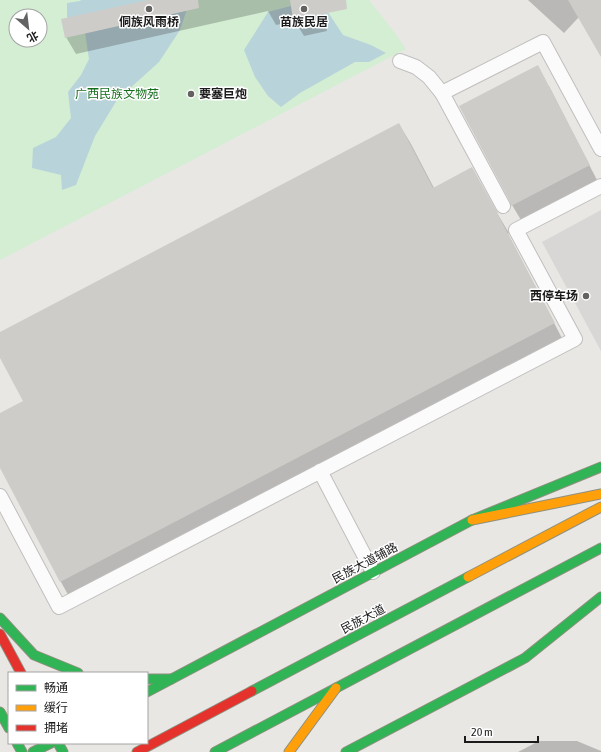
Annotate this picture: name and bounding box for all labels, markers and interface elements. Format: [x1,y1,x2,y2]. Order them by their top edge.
marker: 侗族风雨桥 [144,4,154,14]
marker: 苗族民居 [299,4,309,14]
north arrow [8,8,48,48]
place label: 侗族风雨桥 [119,15,179,29]
place label: 苗族民居 [280,15,328,29]
text: 北 [25,29,40,45]
park label: 广西民族文物苑 [75,87,159,101]
place label: 要塞巨炮 [199,87,247,101]
marker: 要塞巨炮 [186,89,196,99]
place label: 西停车场 [530,289,578,303]
marker: 西停车场 [581,291,591,301]
street label: 民族大道辅路 [330,540,400,586]
street label: 民族大道 [339,602,387,636]
legend [8,672,148,744]
text: 畅通 [44,681,68,695]
text: 缓行 [44,701,68,715]
scale bar [465,718,538,744]
text: 拥堵 [44,721,68,735]
text: 20 m [471,725,493,739]

